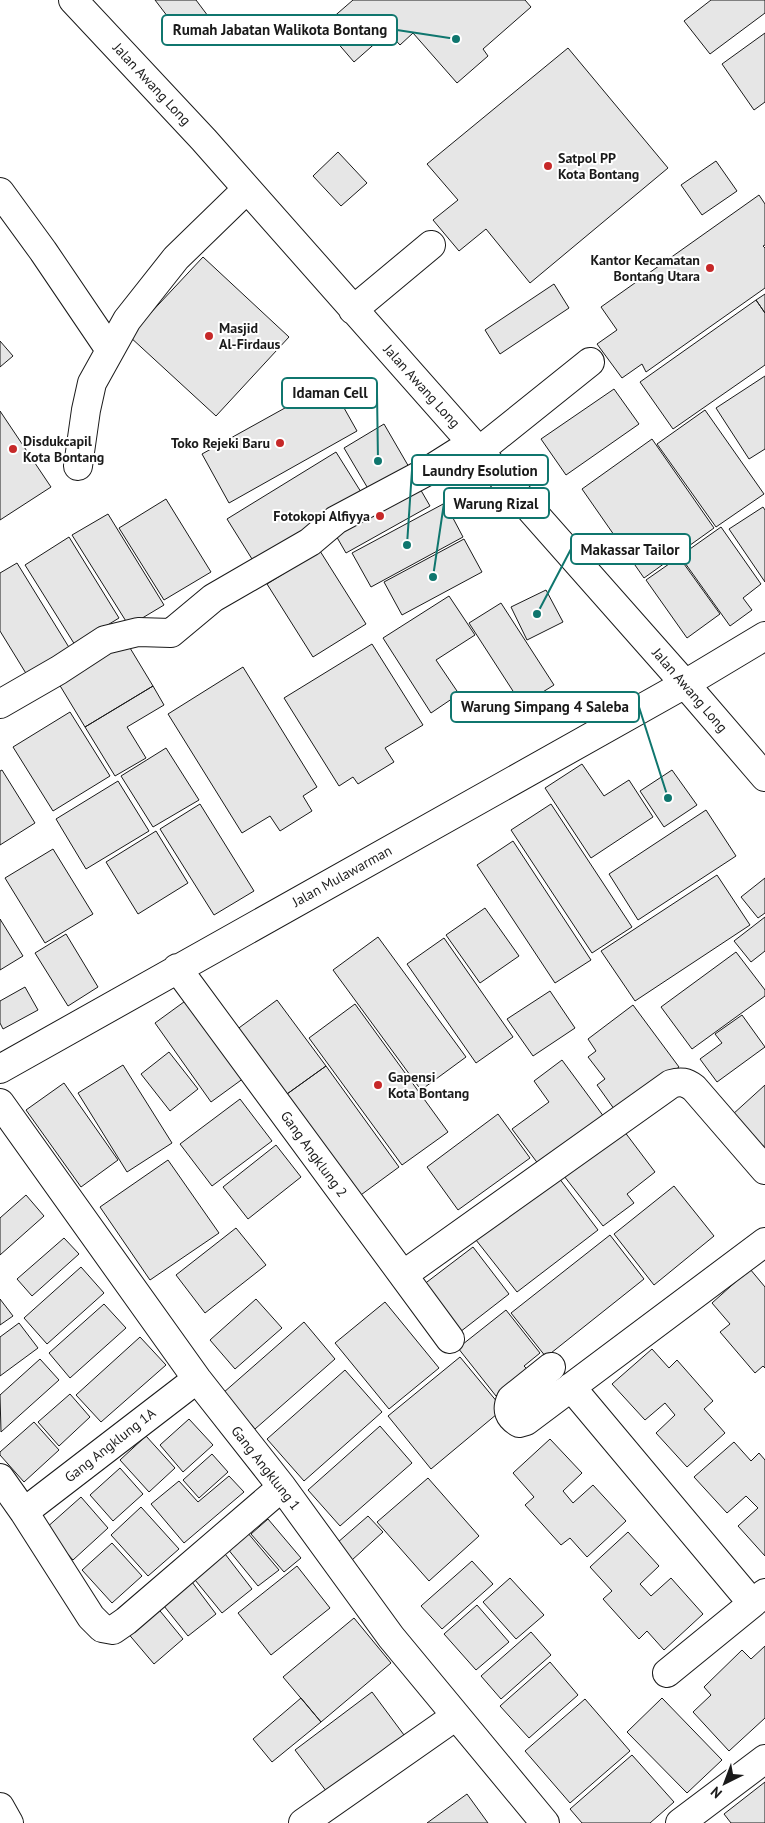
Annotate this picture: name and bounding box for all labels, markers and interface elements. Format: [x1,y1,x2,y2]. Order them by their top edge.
callout: Rumah Jabatan Walikota Bontang [162,15,397,45]
text: Rumah Jabatan Walikota Bontang [173,20,387,39]
street label: Jalan Awang Long [109,38,195,129]
place label: Satpol PP Kota Bontang [558,149,639,183]
marker: Satpol PP Kota Bontang [542,160,554,172]
place label: Kantor Kecamatan Bontang Utara [591,251,700,285]
marker: Kantor Kecamatan Bontang Utara [704,262,716,274]
place label: Masjid Al-Firdaus [219,319,280,353]
marker: Masjid Al-Firdaus [203,330,215,342]
street label: Jalan Awang Long [379,340,464,431]
callout: Idaman Cell [282,378,377,408]
text: Idaman Cell [292,383,368,402]
place label: Disdukcapil Kota Bontang [23,432,104,466]
place label: Toko Rejeki Baru [171,434,270,452]
marker: Toko Rejeki Baru [274,437,286,449]
marker: Disdukcapil Kota Bontang [7,443,19,455]
callout: Laundry Esolution [412,455,548,485]
text: Laundry Esolution [422,461,538,480]
callout: Warung Rizal [444,488,549,518]
text: Warung Rizal [454,494,539,513]
place label: Fotokopi Alfiyya [273,507,370,525]
marker: Fotokopi Alfiyya [374,510,386,522]
callout: Makassar Tailor [571,534,690,564]
text: Makassar Tailor [580,540,680,559]
street label: Jalan Awang Long [648,643,732,736]
callout: Warung Simpang 4 Saleba [451,692,639,722]
text: Warung Simpang 4 Saleba [461,697,629,716]
street label: Jalan Mulawarman [288,841,395,911]
place label: Gapensi Kota Bontang [388,1068,469,1102]
marker: Gapensi Kota Bontang [372,1079,384,1091]
street label: Gang Angklung 2 [277,1107,351,1201]
street label: Gang Angklung 1A [61,1403,160,1486]
street label: Gang Angklung 1 [227,1422,305,1514]
north arrow [700,1758,750,1808]
text: N [707,1783,726,1802]

